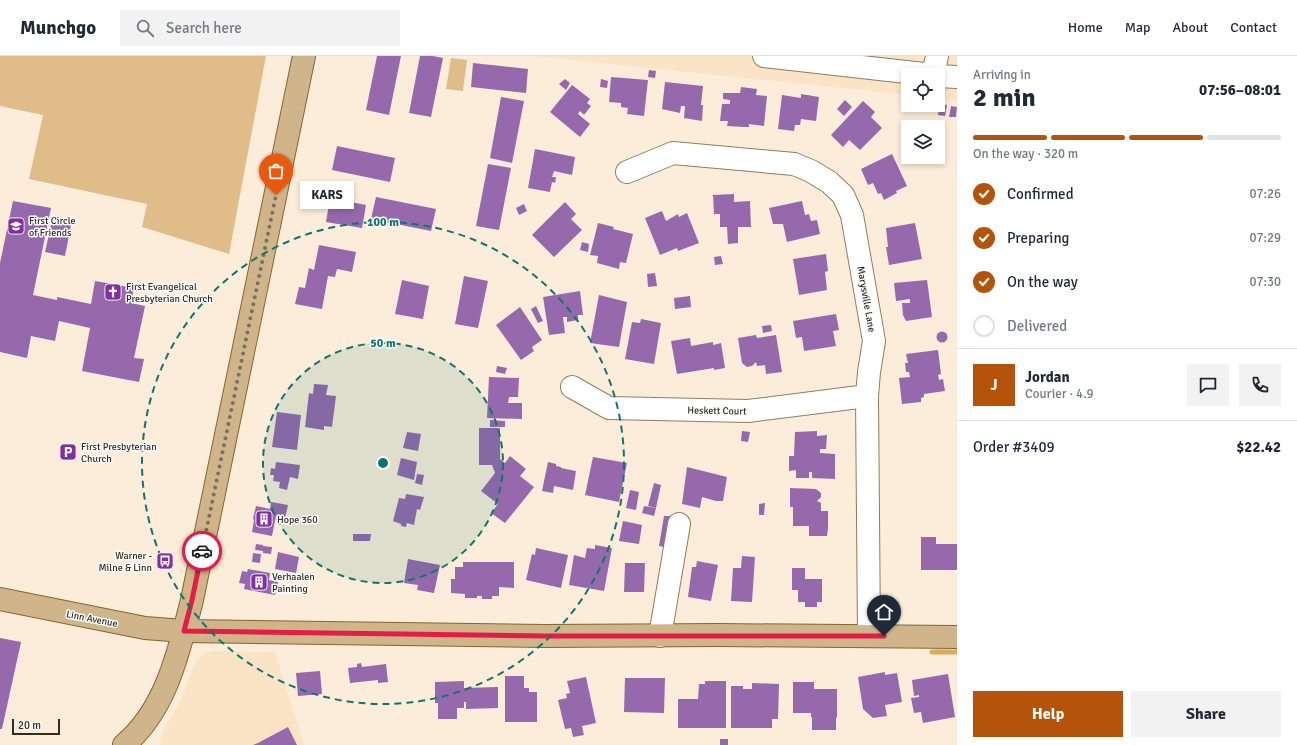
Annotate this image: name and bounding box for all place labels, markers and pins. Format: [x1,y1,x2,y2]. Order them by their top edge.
pin [259,154,293,195]
callout: KARS [300,181,354,209]
place label: First Circle of Friends [29,215,75,239]
school or university icon: First Circle of Friends [6,216,26,236]
place label: First Evangelical Presbyterian Church [126,281,213,305]
church icon: First Evangelical Presbyterian Church [103,282,123,302]
place label: First Presbyterian Church [81,441,157,465]
parking icon: First Presbyterian Church [58,442,78,462]
centre of rings [376,456,390,470]
building icon: Hope 360 [254,509,274,529]
place label: Hope 360 [277,514,318,526]
place label: Warner - Milne & Linn [99,550,152,574]
bus stop icon: Warner - Milne & Linn [155,551,175,571]
place label: Verhaalen Painting [272,571,315,595]
building icon: Verhaalen Painting [249,572,269,592]
pin [867,595,901,636]

